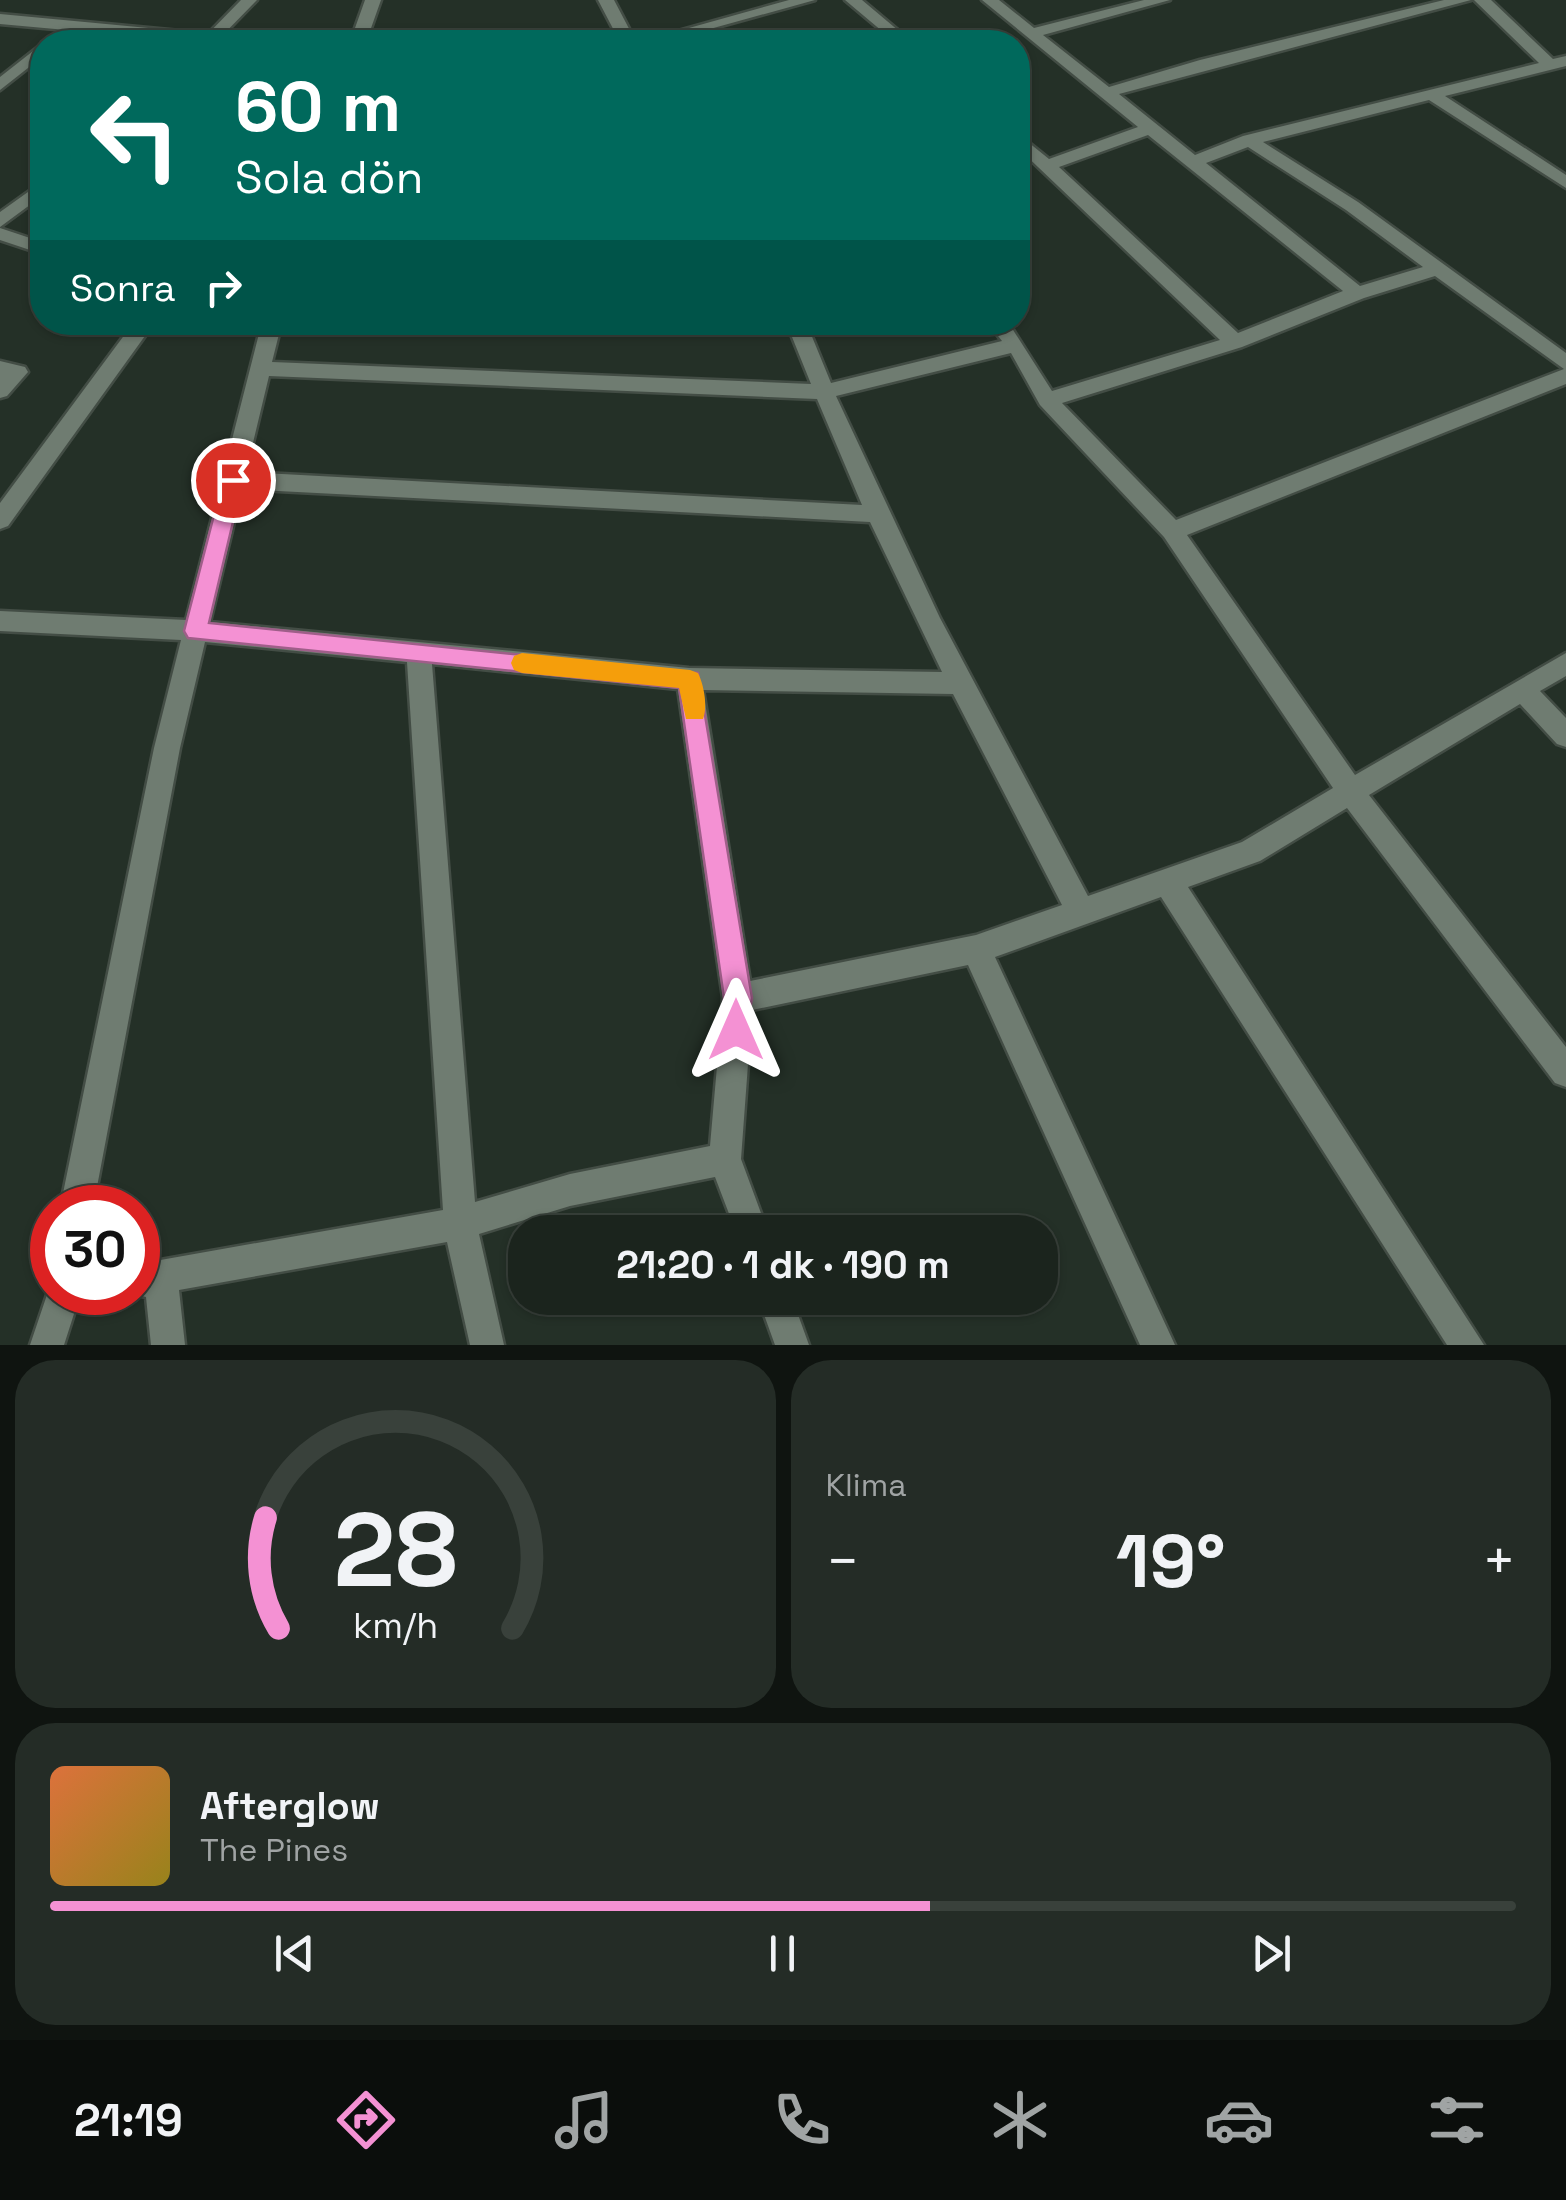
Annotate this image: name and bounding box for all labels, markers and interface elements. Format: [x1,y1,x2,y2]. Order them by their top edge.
text: 60 m [235,62,401,151]
icon: left [70,70,200,200]
text: Sola dön [235,149,423,206]
icon: right [196,260,251,315]
text: Sonra [70,264,176,312]
pin [191,438,276,523]
icon: arrive [206,453,261,508]
position arrow [684,978,788,1082]
speed limit sign: 30 [30,1185,160,1315]
text: 21:20 · 1 dk · 190 m [616,1241,950,1289]
text: Klima [826,1465,907,1505]
text: 28 [333,1484,457,1616]
text: 19° [1116,1513,1226,1609]
text: − [826,1526,860,1596]
text: + [1482,1526,1516,1596]
text: km/h [353,1603,438,1648]
text: Afterglow [200,1782,380,1830]
text: The Pines [200,1830,348,1870]
icon: previous [267,1926,322,1981]
icon: pause [755,1926,810,1981]
icon: next [1244,1926,1299,1981]
icon: directions [331,2085,401,2155]
icon: music [549,2085,619,2155]
icon: phone [767,2085,837,2155]
icon: climate [985,2085,1055,2155]
icon: car [1204,2085,1274,2155]
icon: filters [1422,2085,1492,2155]
text: 21:19 [74,2092,183,2149]

